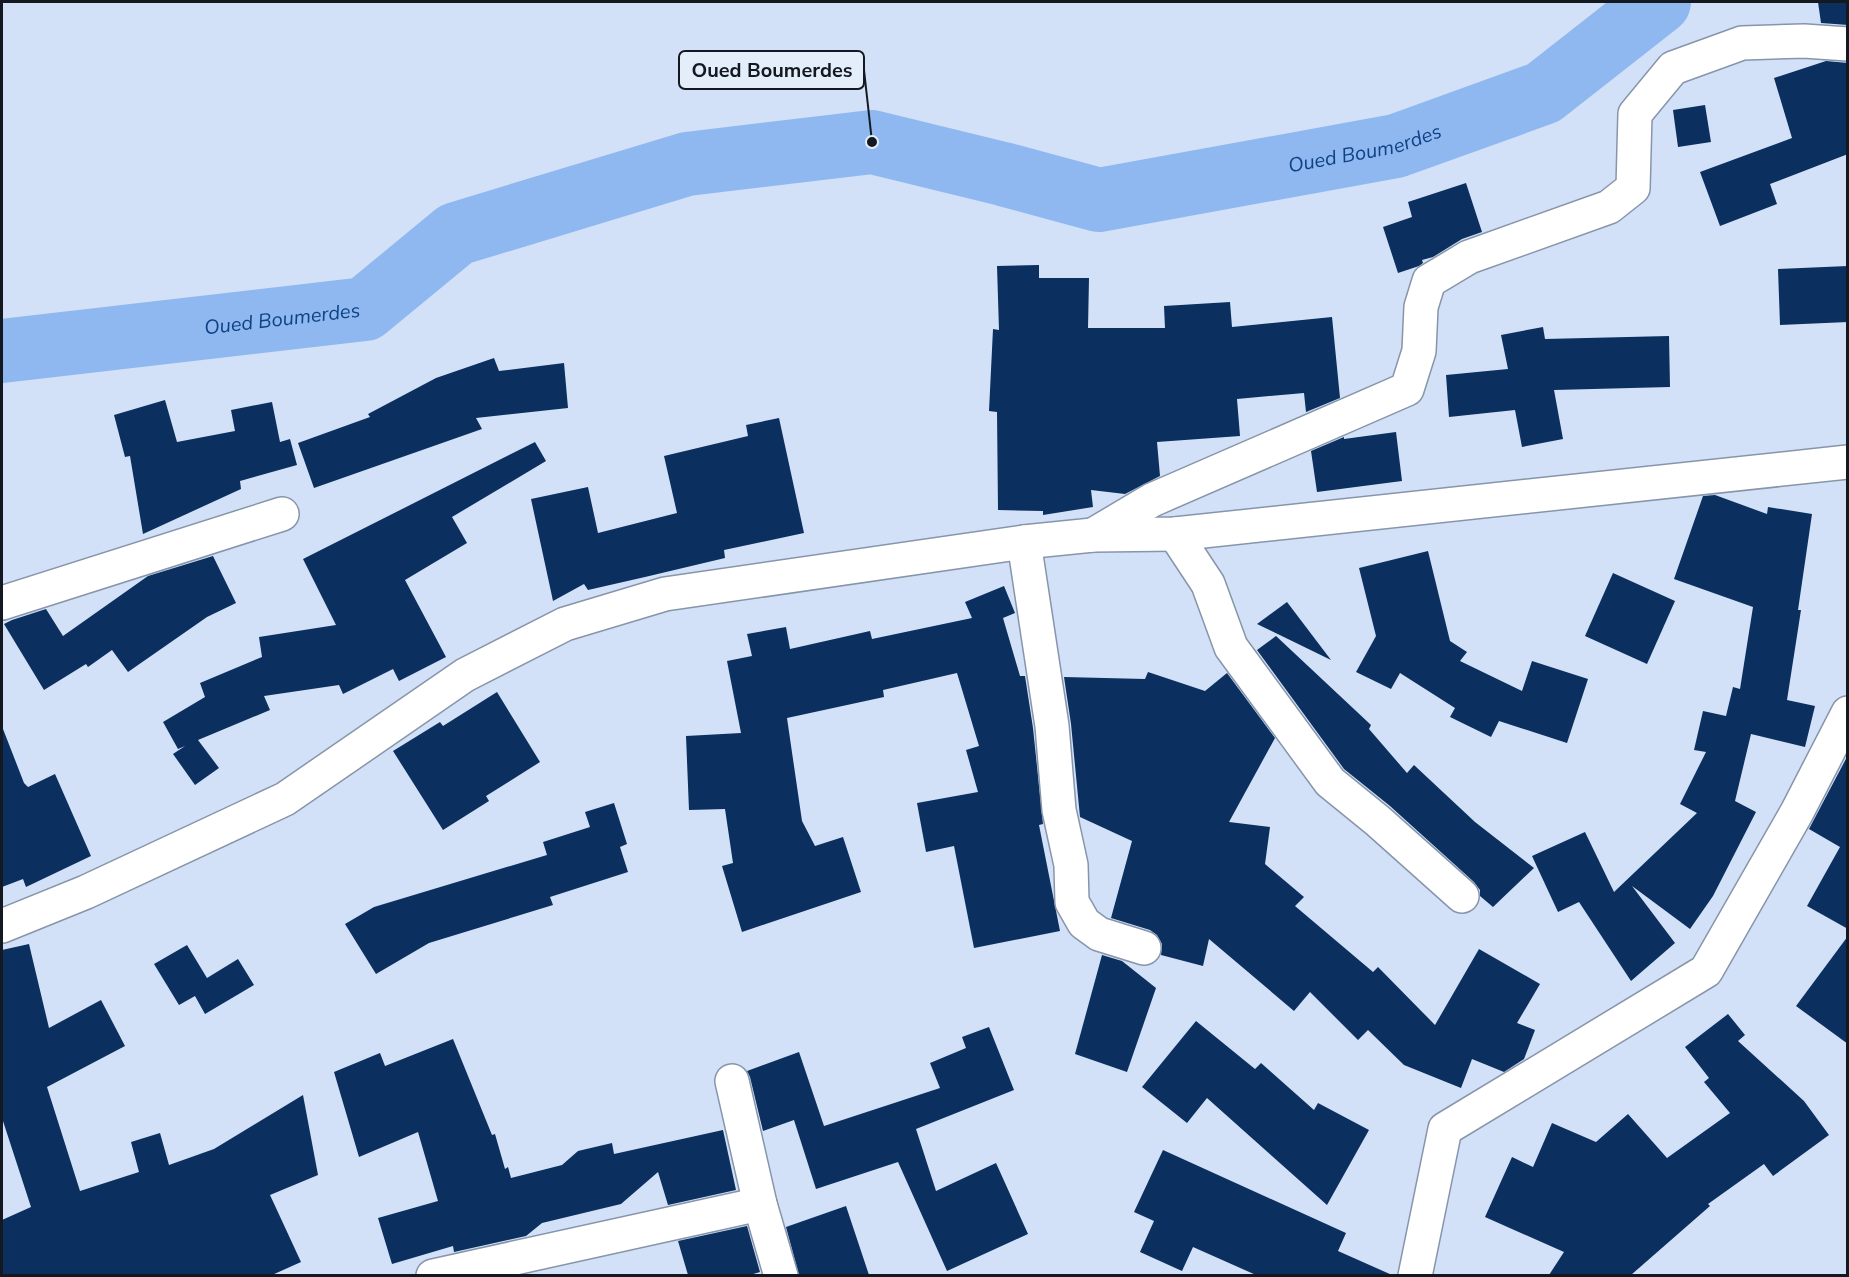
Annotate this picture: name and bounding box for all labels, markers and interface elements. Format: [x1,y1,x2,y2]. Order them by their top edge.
callout: Oued Boumerdes [679,51,864,89]
text: Oued Boumerdes [691,57,853,84]
water label: Oued Boumerdes [1286,117,1445,179]
water label: Oued Boumerdes [203,296,361,341]

